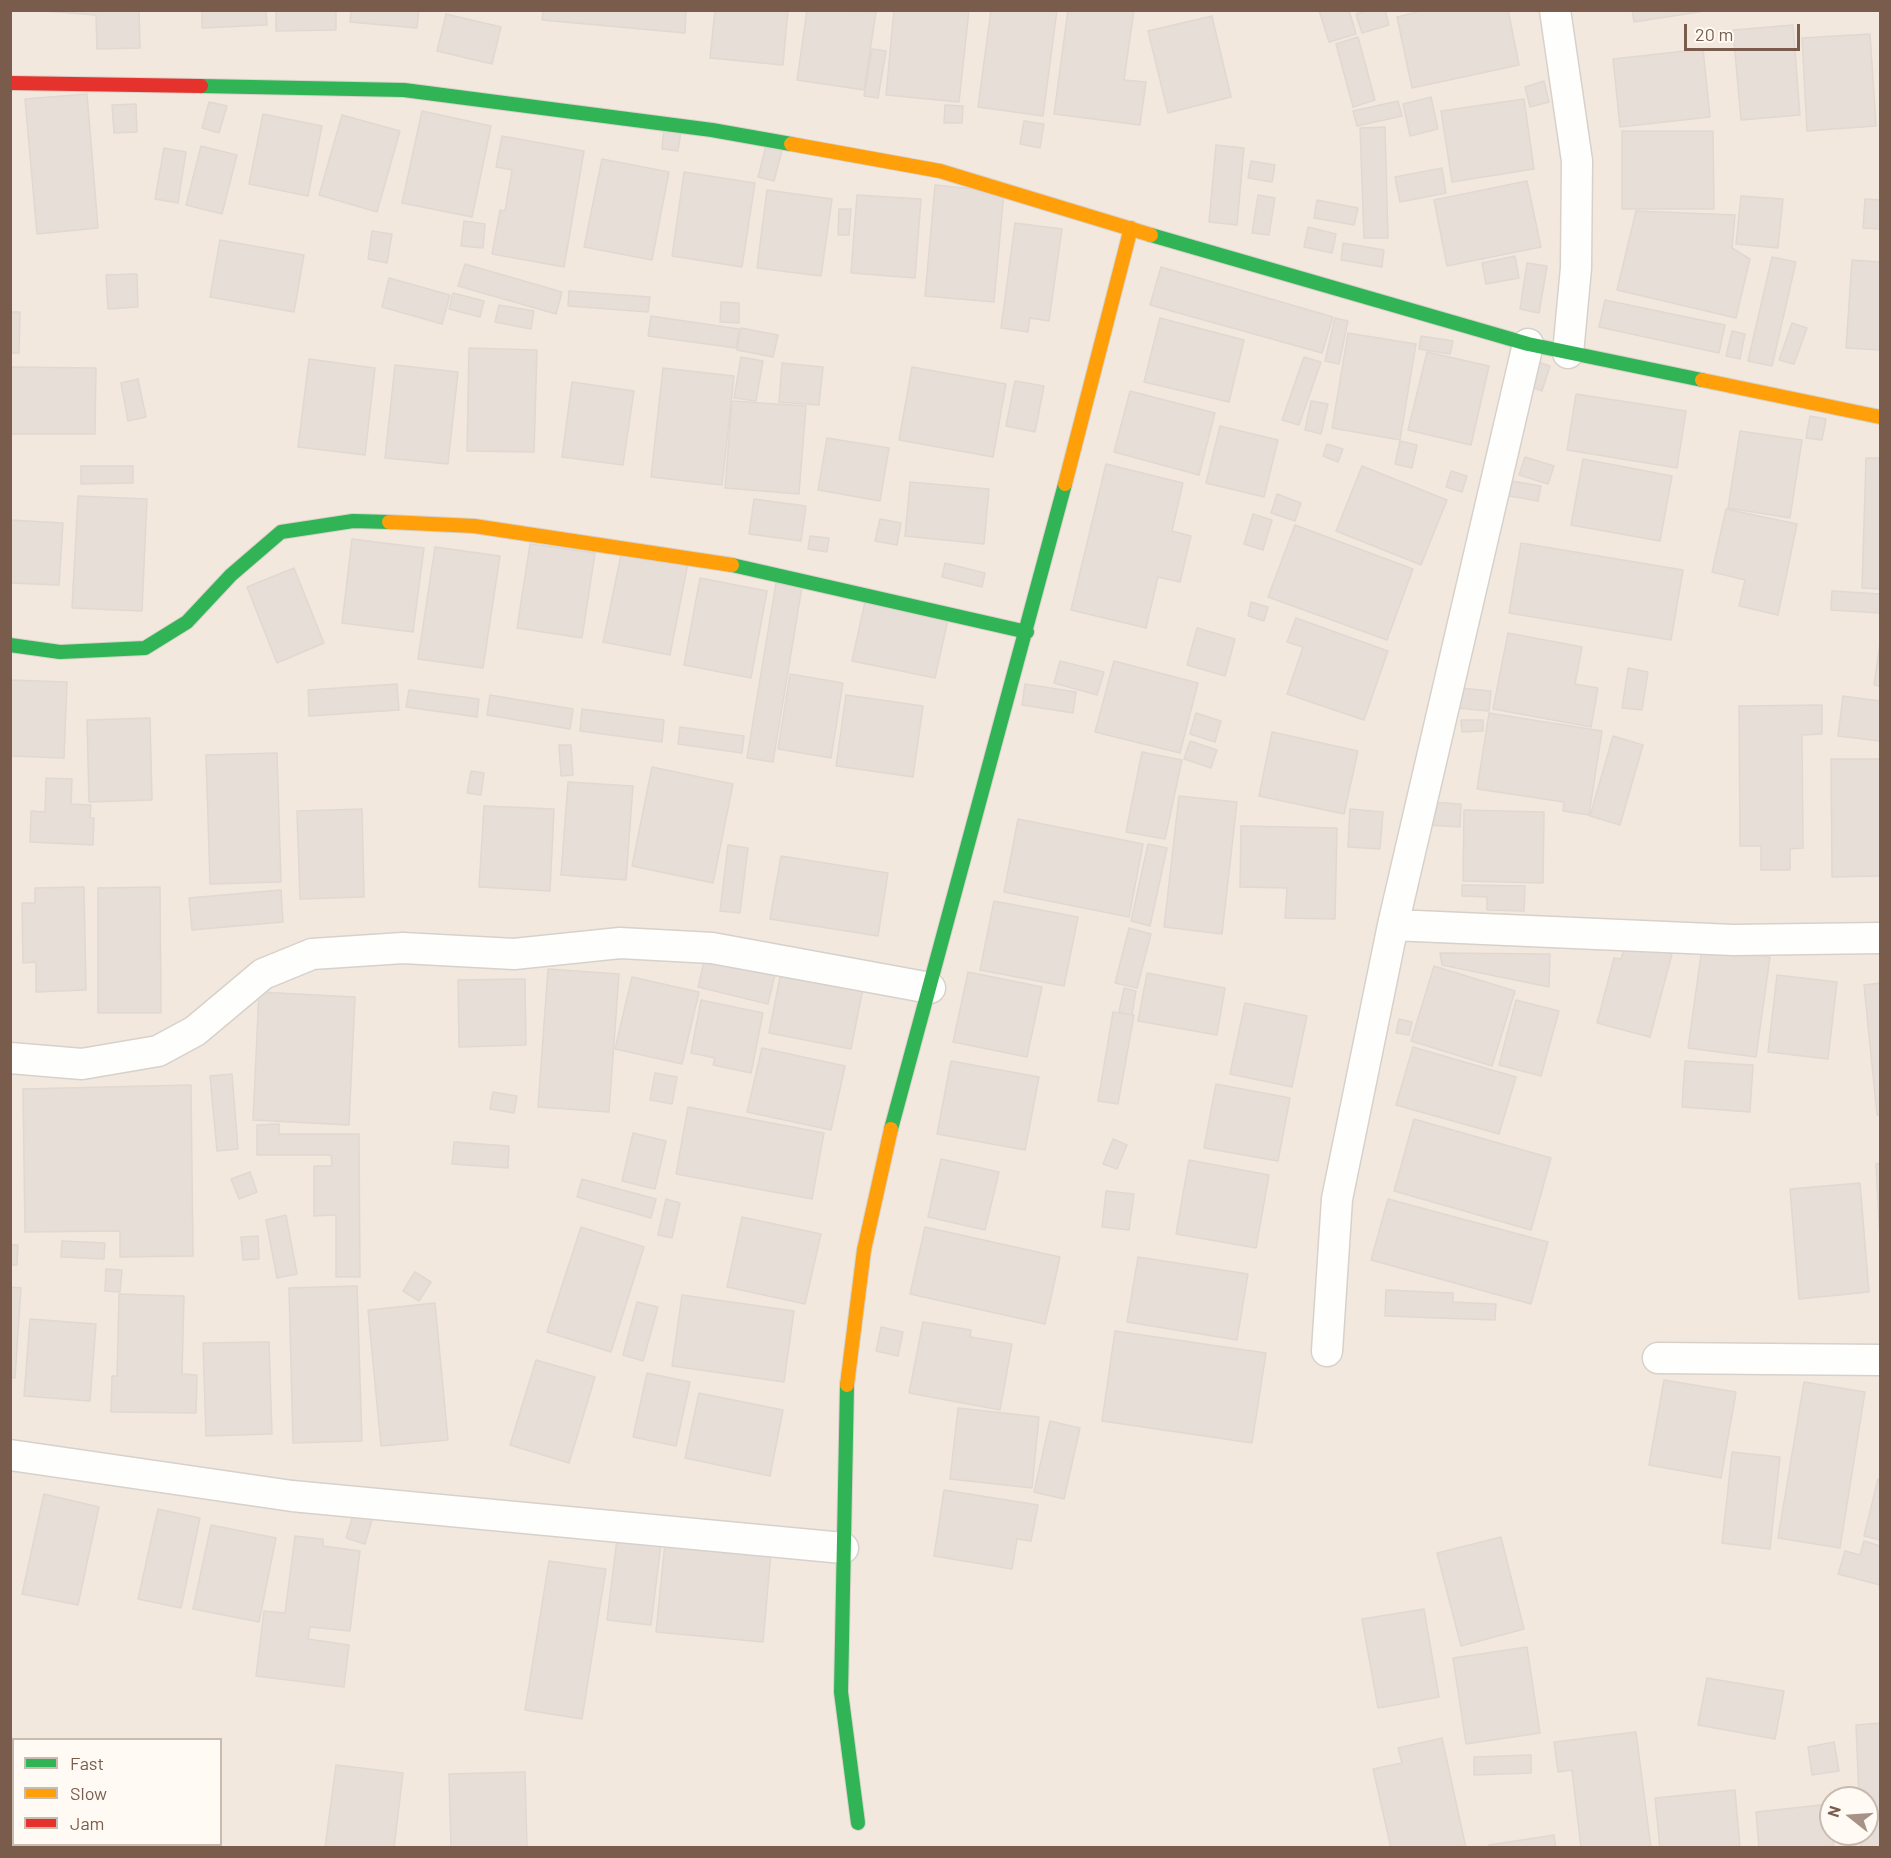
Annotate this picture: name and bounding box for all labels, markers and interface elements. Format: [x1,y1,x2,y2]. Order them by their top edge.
scale bar [1687,12,1802,50]
text: 20 m [1695,23,1733,45]
legend [12,1738,222,1846]
text: Fast [70,1752,104,1774]
text: Slow [70,1782,107,1804]
north arrow [1819,1786,1879,1846]
text: N [1823,1803,1844,1819]
text: Jam [70,1812,104,1834]

